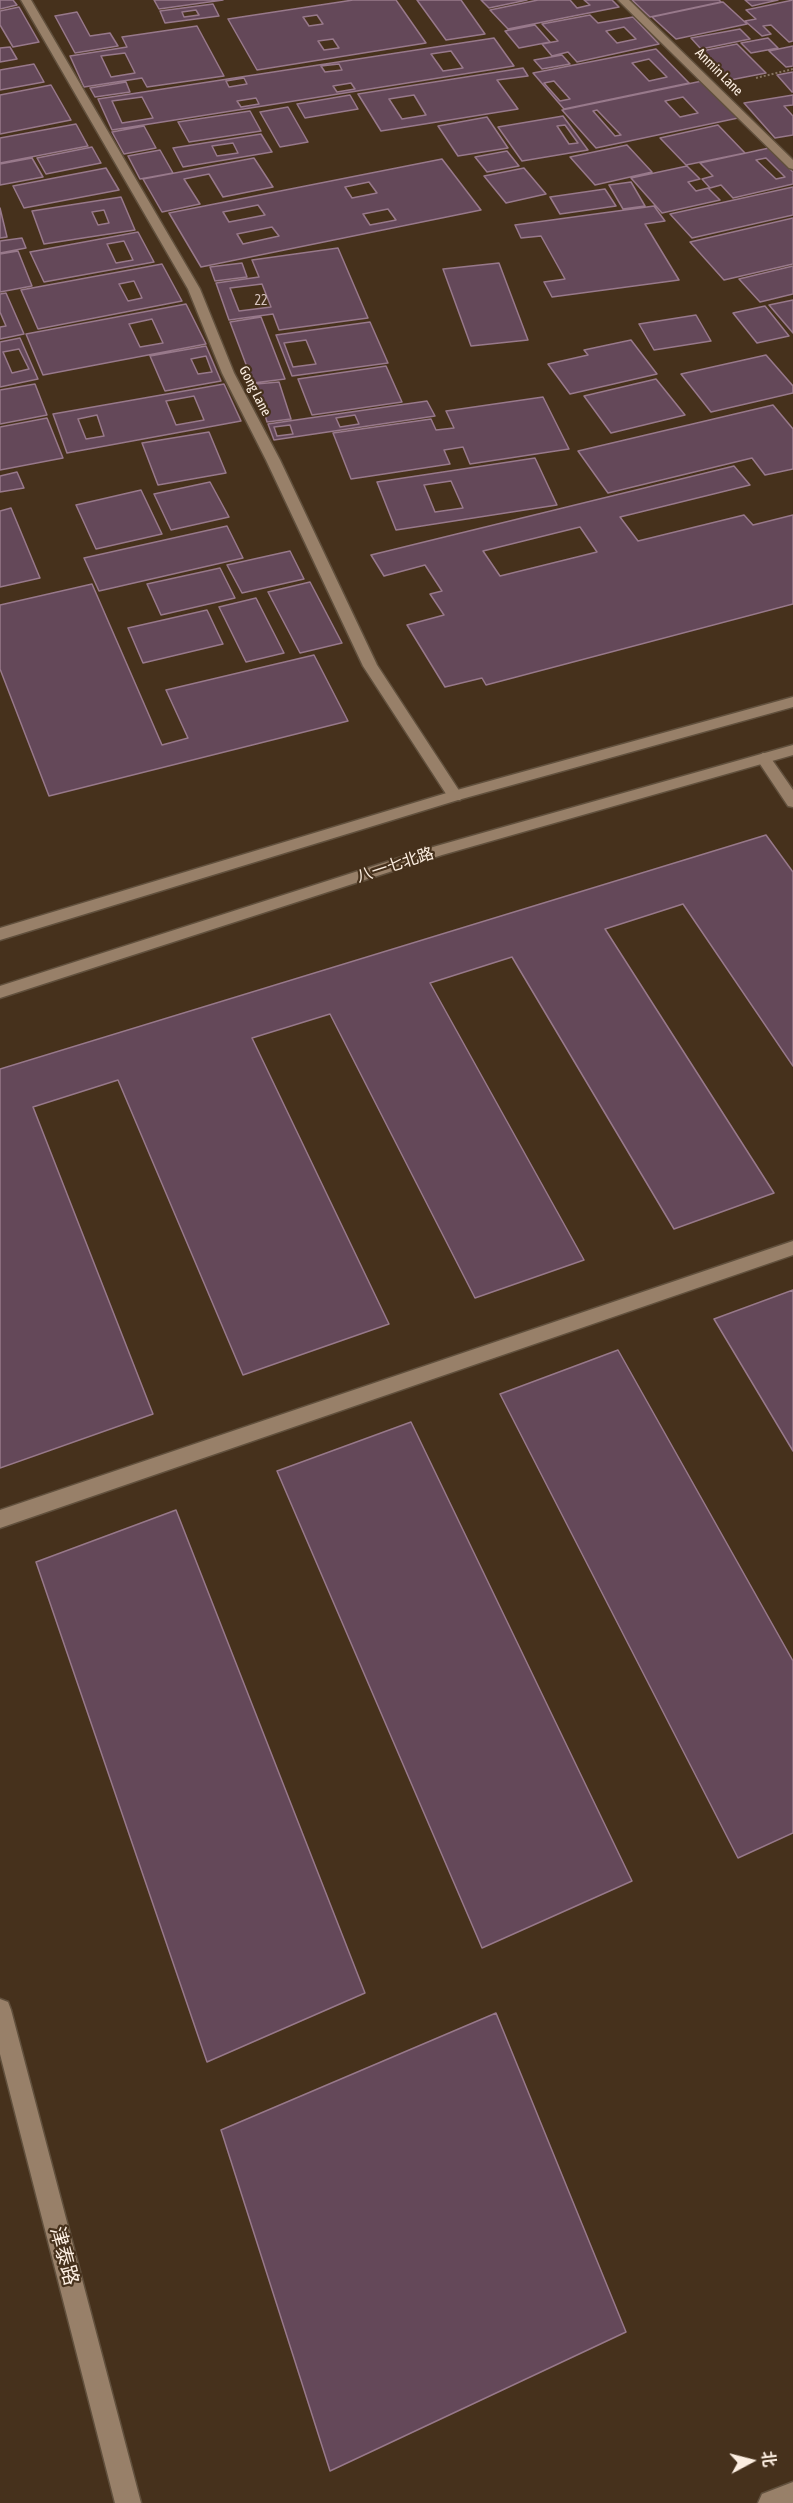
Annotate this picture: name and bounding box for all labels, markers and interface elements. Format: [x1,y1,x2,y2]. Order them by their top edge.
street label: Anmin Lane [692,45,746,99]
house number: 22 [254,293,268,309]
street label: Gong Lane [235,363,275,419]
street label: 八一七北路 [354,844,436,886]
street label: 津泰路 [45,2224,83,2288]
north arrow [721,2431,781,2491]
text: 北 [759,2450,779,2468]

